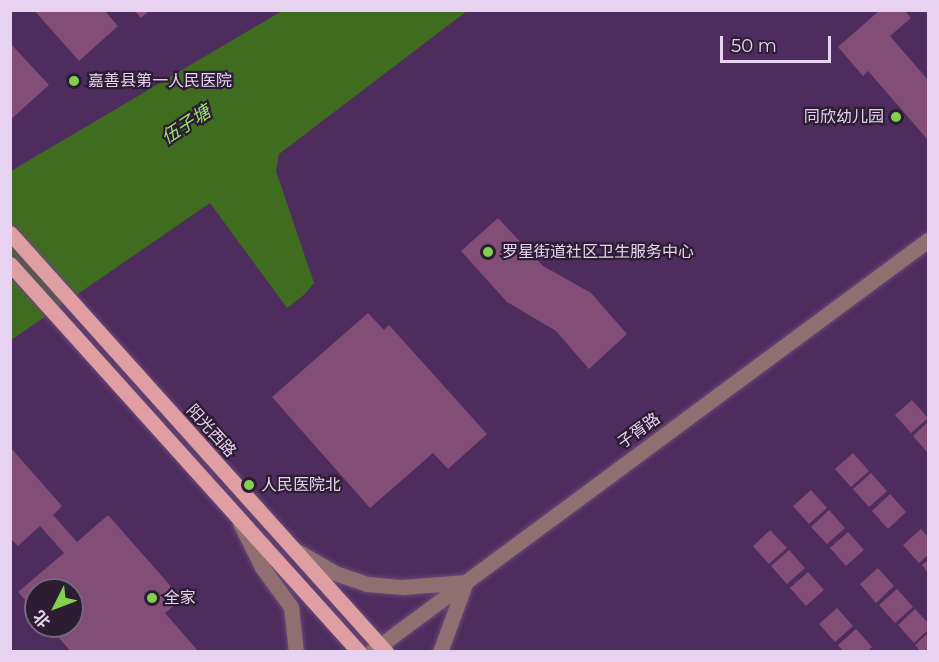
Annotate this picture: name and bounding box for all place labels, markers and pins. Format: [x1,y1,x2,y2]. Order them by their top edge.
place label: 嘉善县第一人民医院 [88,71,232,91]
marker: 嘉善县第一人民医院 [65,72,83,90]
place label: 同欣幼儿园 [804,107,884,127]
marker: 同欣幼儿园 [889,110,903,124]
place label: 罗星街道社区卫生服务中心 [502,242,694,262]
marker: 罗星街道社区卫生服务中心 [479,243,497,261]
place label: 人民医院北 [261,475,341,495]
marker: 人民医院北 [242,478,256,492]
place label: 全家 [164,588,196,608]
marker: 全家 [145,591,159,605]

